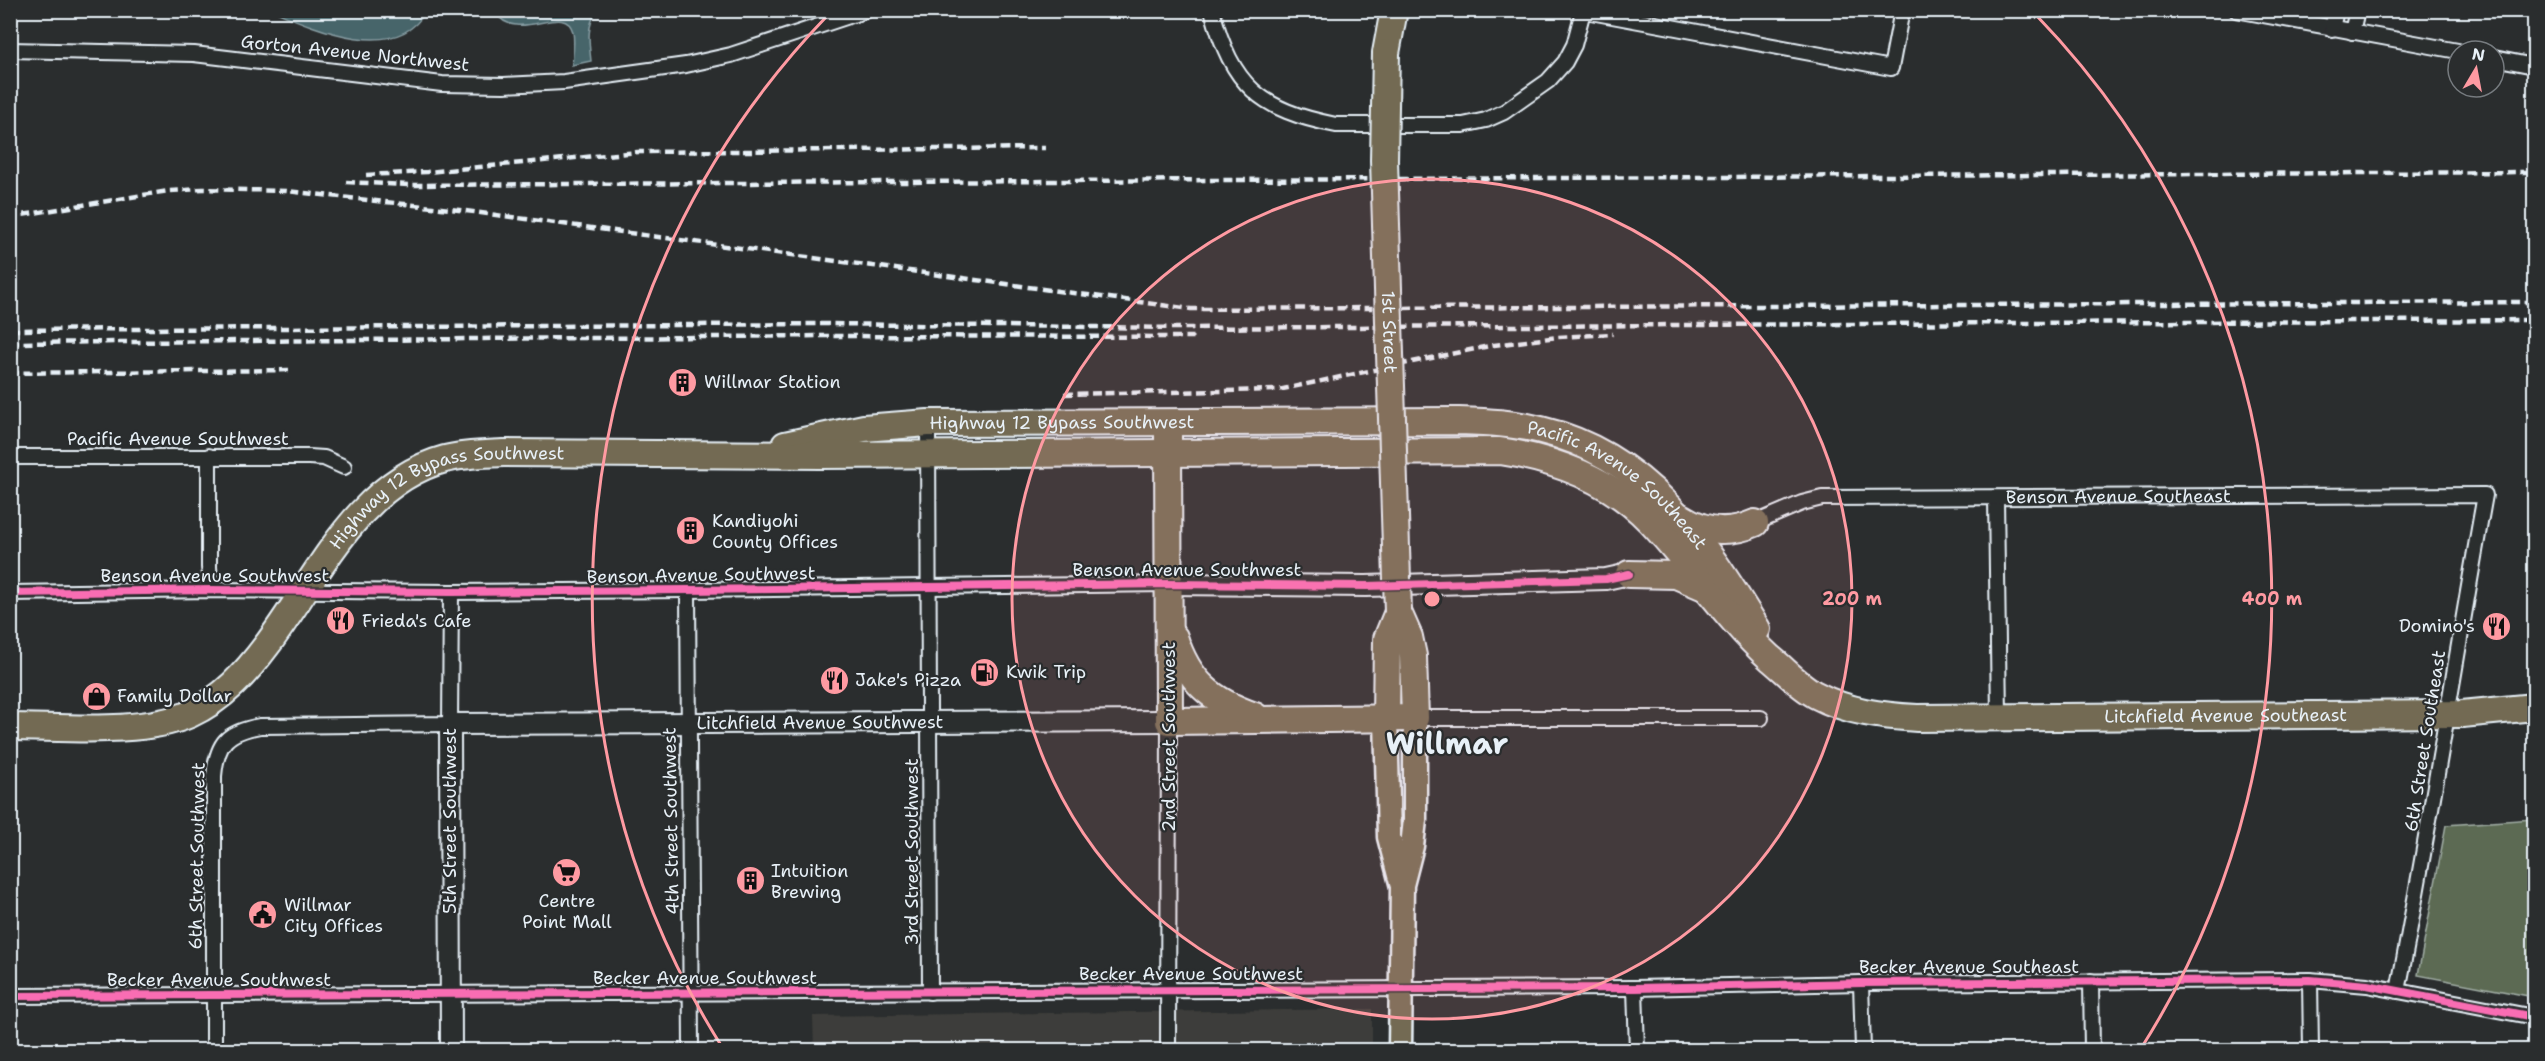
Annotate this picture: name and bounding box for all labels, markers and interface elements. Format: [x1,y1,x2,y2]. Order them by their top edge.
street label: Gorton Avenue Northwest [240,29,471,77]
north arrow [2446,39,2506,99]
text: N [2470,43,2487,66]
street label: 1st Street [1376,290,1403,374]
building icon: Willmar Station [667,366,699,398]
place label: Willmar Station [704,370,841,394]
street label: Highway 12 Bypass Southwest [930,410,1195,435]
street label: Pacific Avenue Southeast [1525,415,1713,554]
street label: Pacific Avenue Southwest [67,427,289,451]
street label: Highway 12 Bypass Southwest [324,441,565,554]
street label: Benson Avenue Southeast [2006,484,2231,509]
place label: Kandiyohi County Offices [712,509,838,554]
building icon: Kandiyohi County Offices [675,515,707,547]
street label: Benson Avenue Southwest [1073,558,1302,582]
street label: Benson Avenue Southwest [586,561,816,589]
street label: Benson Avenue Southwest [101,564,330,588]
text: 200 m [1822,587,1883,611]
text: 400 m [2242,587,2303,611]
centre of rings [1422,589,1442,609]
restaurant icon: Frieda's Cafe [325,605,357,637]
place label: Frieda's Cafe [362,609,471,633]
restaurant icon: Domino's [2480,610,2512,642]
place label: Domino's [2399,614,2475,638]
street label: 2nd Street Southwest [1157,642,1181,832]
street label: 6th Street Southeast [2399,648,2451,833]
fuel station icon: Kwik Trip [969,656,1001,688]
place label: Kwik Trip [1006,660,1086,684]
restaurant icon: Jake's Pizza [818,664,850,696]
place label: Jake's Pizza [855,668,961,692]
shop icon: Family Dollar [80,680,112,712]
place label: Family Dollar [117,684,232,708]
street label: Litchfield Avenue Southeast [2104,703,2347,729]
street label: Litchfield Avenue Southwest [697,710,944,735]
district label: Willmar [1386,723,1508,764]
street label: 4th Street Southwest [657,727,685,915]
street label: 5th Street Southwest [438,728,462,914]
street label: 3rd Street Southwest [900,758,924,946]
street label: 6th Street Southwest [183,762,211,950]
supermarket icon: Centre Point Mall [551,856,583,888]
place label: Intuition Brewing [771,859,848,904]
building icon: Intuition Brewing [734,865,766,897]
place label: Centre Point Mall [522,889,612,934]
place label: Willmar City Offices [284,893,383,938]
public building icon: Willmar City Offices [247,899,279,931]
street label: Becker Avenue Southeast [1859,955,2079,979]
street label: Becker Avenue Southwest [1079,962,1303,986]
street label: Becker Avenue Southwest [593,966,817,990]
street label: Becker Avenue Southwest [107,968,331,992]

